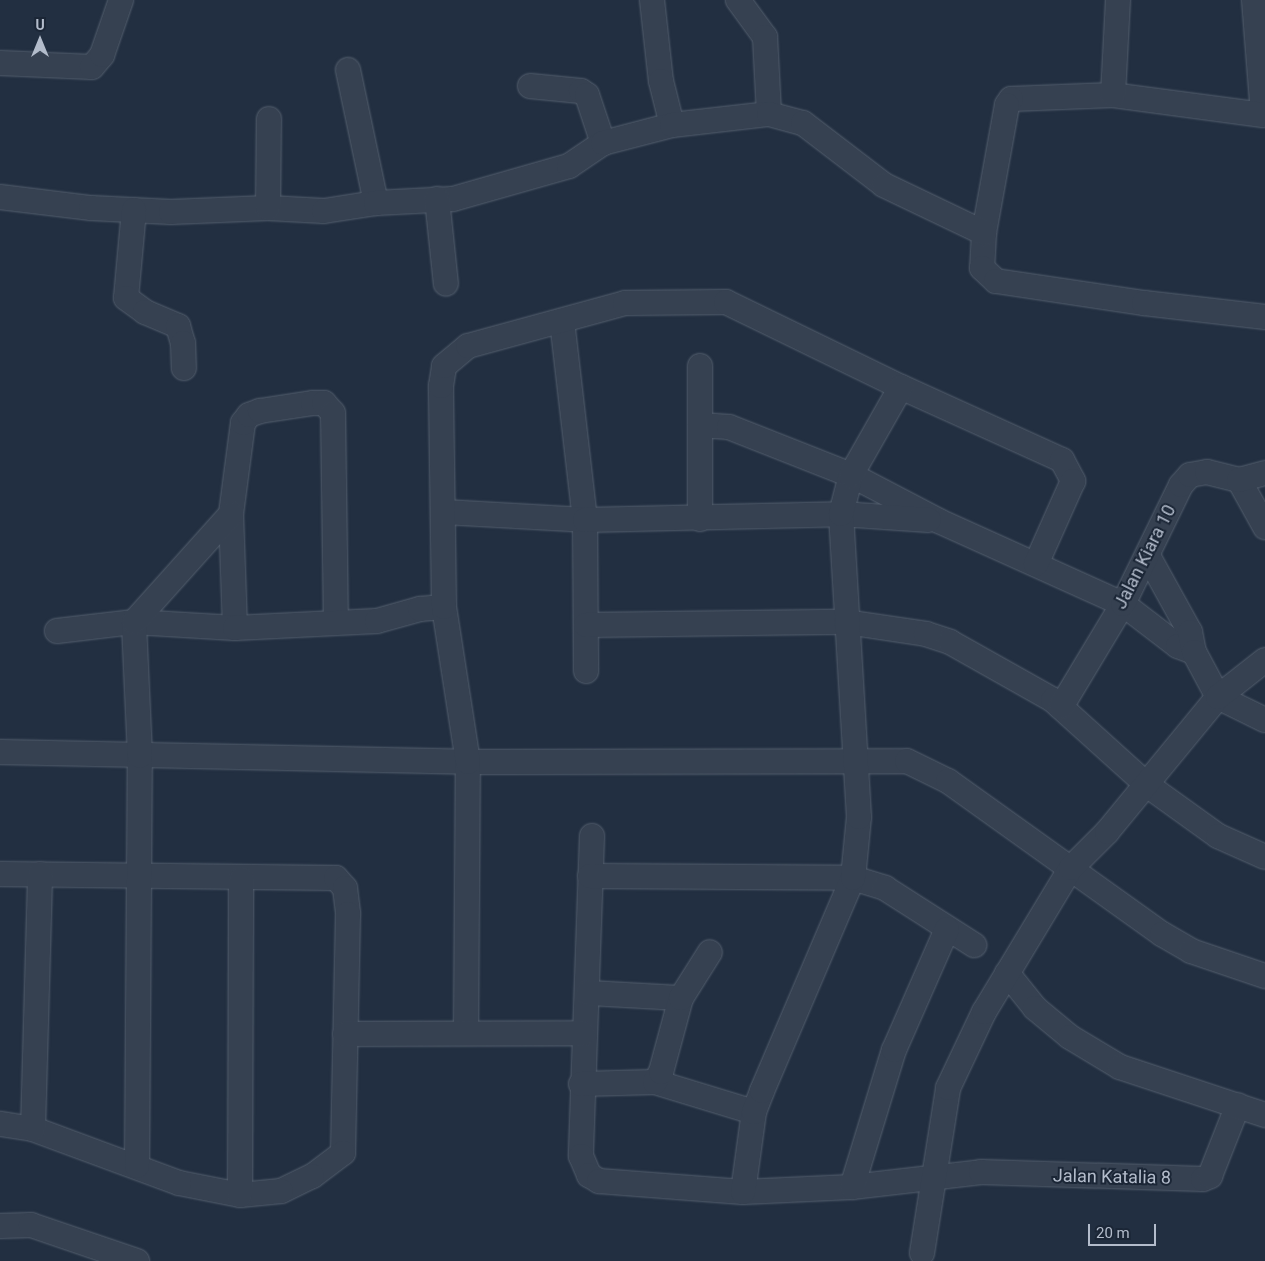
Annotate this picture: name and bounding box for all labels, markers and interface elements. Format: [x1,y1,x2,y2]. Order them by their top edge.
north arrow [15,15,65,65]
text: U [35,17,45,33]
street label: Jalan Kiara 10 [1110,501,1180,613]
street label: Jalan Katalia 8 [1053,1165,1171,1189]
scale bar [1090,1214,1158,1246]
text: 20 m [1096,1224,1130,1242]

